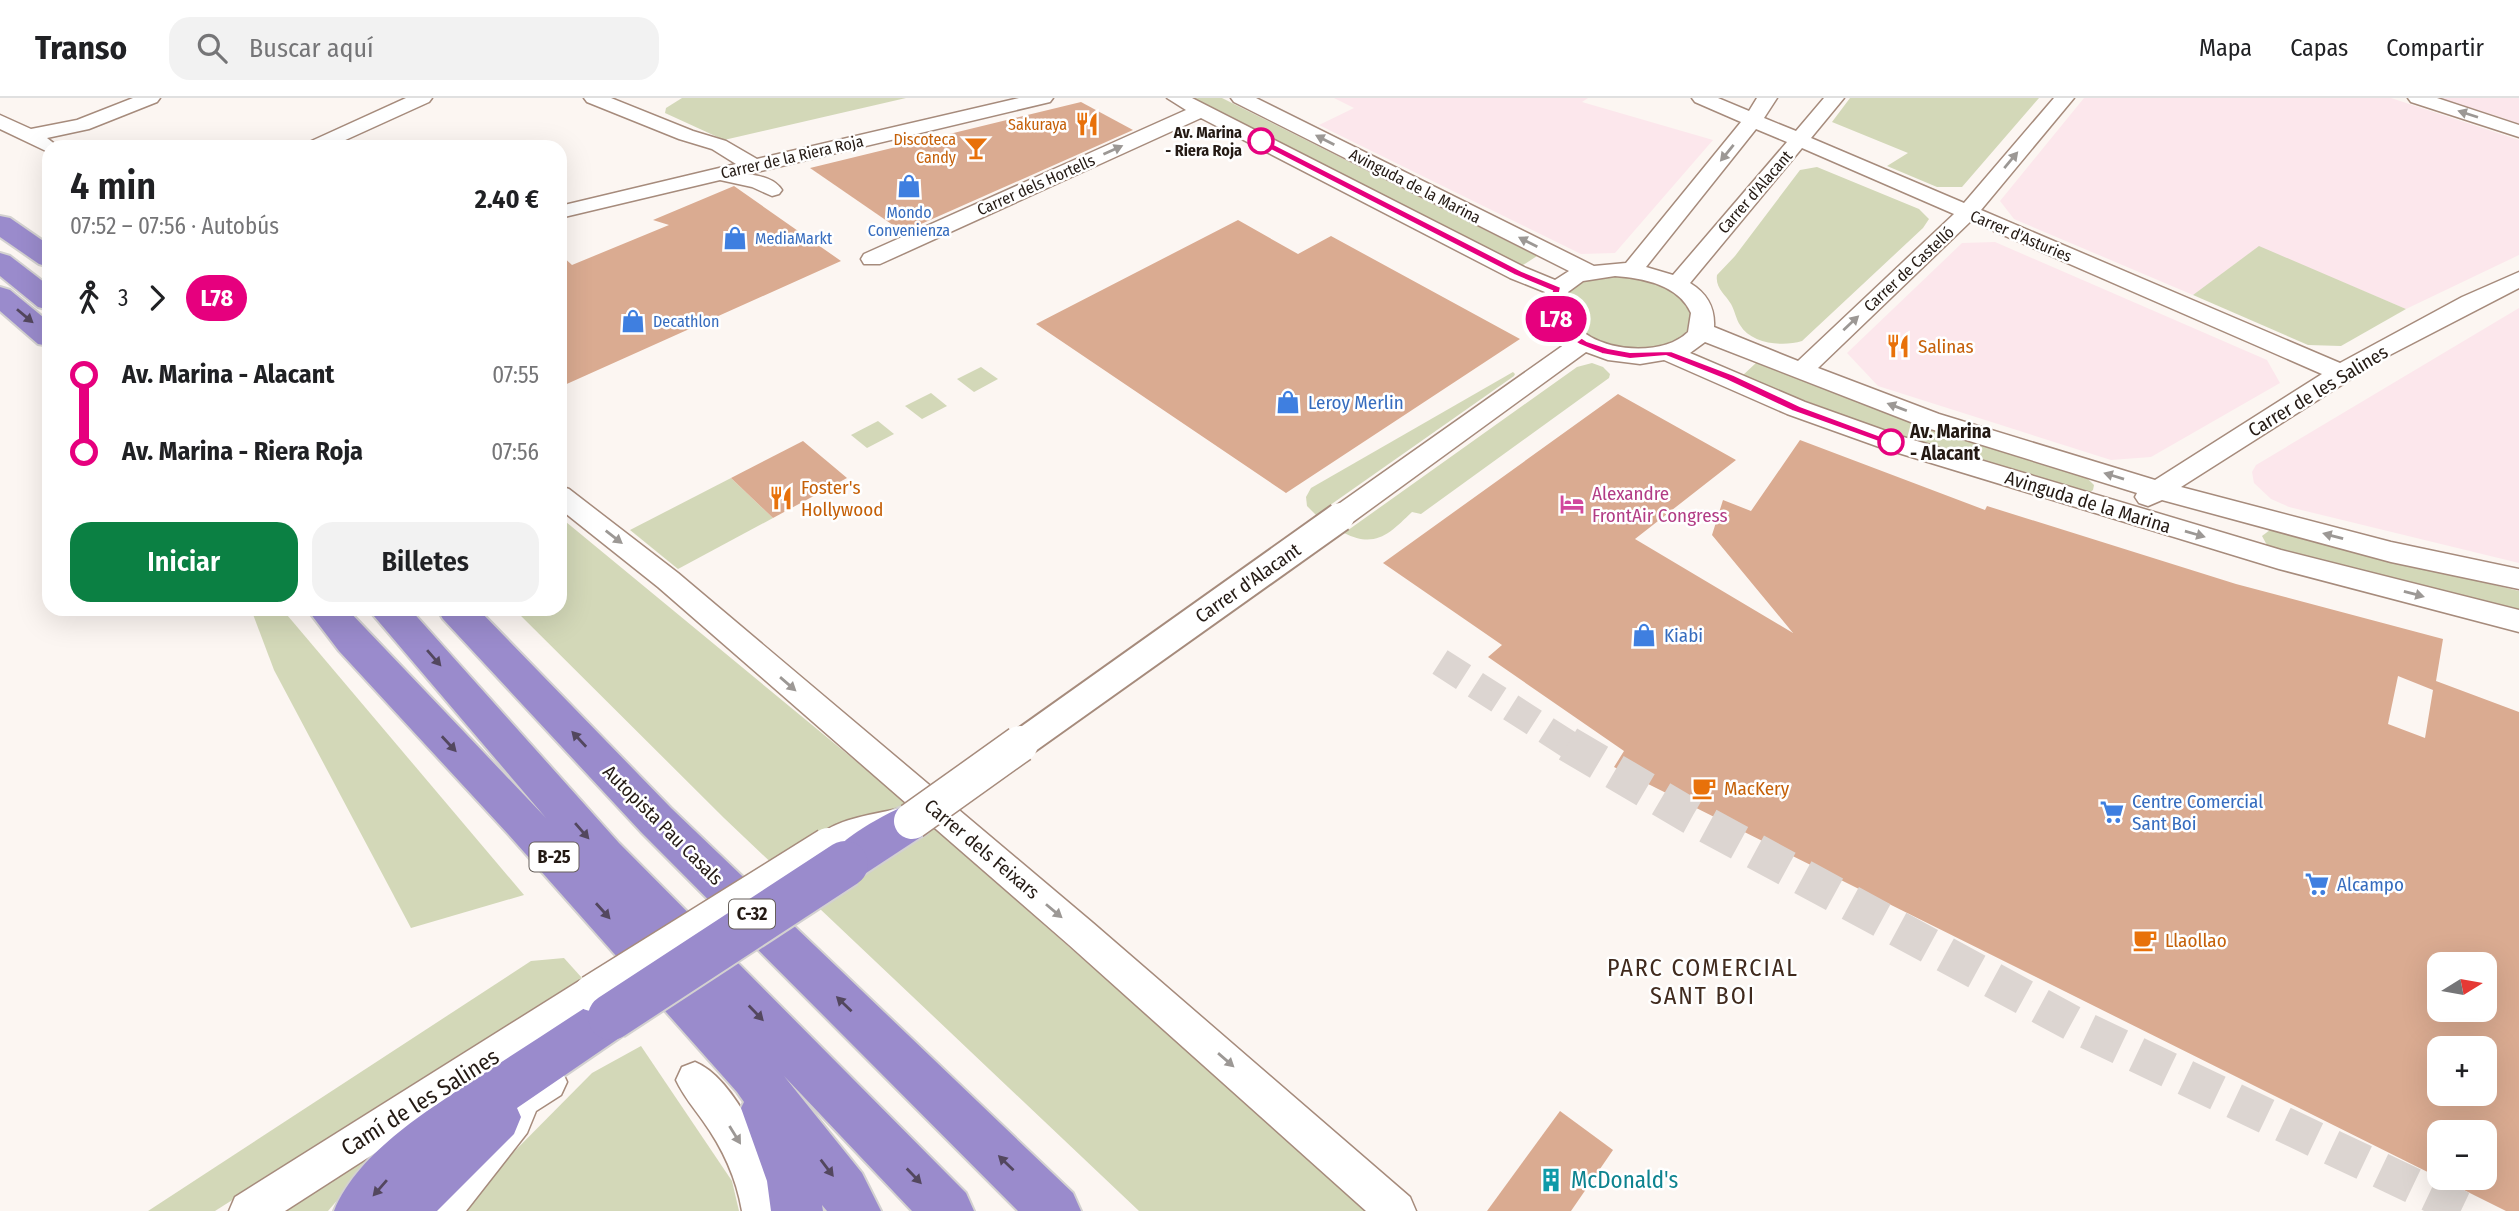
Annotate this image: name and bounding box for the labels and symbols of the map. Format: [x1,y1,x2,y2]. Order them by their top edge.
one-way arrow [2458,109,2479,119]
restaurant icon: Sakuraya [1073,110,1101,138]
place label: Sakuraya [1008,115,1067,134]
place label: Av. Marina - Riera Roja [1165,123,1242,160]
marker: Av. Marina - Riera Roja [1248,128,1274,154]
place label: Discoteca Candy [893,130,957,167]
street label: Carrer de la Riera Roja [719,131,865,183]
bar icon: Discoteca Candy [962,134,990,162]
one-way arrow [1315,135,1335,146]
one-way arrow [1719,143,1734,161]
one-way arrow [1103,144,1123,156]
street label: Avinguda de la Marina [1346,145,1484,227]
street label: Carrer d'Alacant [1714,146,1797,237]
street label: Carrer dels Hortells [974,150,1098,219]
one-way arrow [2003,152,2018,169]
shop icon: Mondo Convenienza [895,172,923,200]
place label: Mondo Convenienza [868,203,950,240]
street label: Carrer d'Asturies [1967,206,2075,266]
street label: Carrer de Castelló [1860,222,1958,316]
shop icon: MediaMarkt [721,224,749,252]
place label: MediaMarkt [755,229,833,248]
one-way arrow [1518,237,1538,248]
line badge: L78 [1516,296,1596,342]
shop icon: Decathlon [619,307,647,335]
one-way arrow [16,308,33,323]
place label: Decathlon [653,312,719,331]
one-way arrow [1842,315,1859,331]
restaurant icon: Salinas [1884,332,1912,360]
place label: Salinas [1918,335,1974,358]
street label: Carrer de les Salines [2244,340,2392,442]
shop icon: Leroy Merlin [1274,388,1302,416]
place label: Leroy Merlin [1308,391,1404,414]
one-way arrow [1887,401,1908,412]
place label: Av. Marina - Alacant [1909,420,1991,465]
marker: Av. Marina - Alacant [1878,429,1904,455]
street label: Avinguda de la Marina [2002,466,2174,538]
one-way arrow [2103,471,2124,481]
place label: Foster's Hollywood [801,476,883,521]
place label: Alexandre FrontAir Congress [1592,482,1728,527]
restaurant icon: Foster's Hollywood [767,484,795,512]
hotel icon: Alexandre FrontAir Congress [1558,490,1586,518]
one-way arrow [605,529,623,544]
one-way arrow [2184,529,2206,540]
one-way arrow [2322,530,2344,541]
street label: Carrer d'Alacant [1191,538,1306,628]
one-way arrow [2403,589,2425,600]
shop icon: Kiabi [1630,621,1658,649]
place label: Kiabi [1664,624,1703,647]
one-way arrow [426,650,441,667]
one-way arrow [779,676,797,692]
one-way arrow [571,730,587,748]
one-way arrow [441,735,457,753]
street label: Autopista Pau Casals [598,760,728,890]
cafe icon: MacKery [1690,774,1718,802]
place label: MacKery [1724,777,1790,800]
place label: Centre Comercial Sant Boi [2132,790,2263,835]
street label: Carrer dels Feixars [920,794,1044,904]
supermarket icon: Centre Comercial Sant Boi [2098,798,2126,826]
one-way arrow [574,822,590,840]
road number: B-25 [530,842,578,872]
supermarket icon: Alcampo [2303,870,2331,898]
place label: Alcampo [2337,873,2404,896]
road number: C-32 [729,900,775,928]
one-way arrow [595,902,611,919]
one-way arrow [1046,903,1063,918]
cafe icon: Llaollao [2131,926,2159,954]
place label: Llaollao [2165,929,2227,952]
north arrow [2427,952,2497,1022]
district label: PARC COMERCIAL SANT BOI [1607,954,1799,1010]
one-way arrow [836,996,852,1013]
one-way arrow [747,1004,763,1021]
street label: Camí de les Salines [336,1042,504,1162]
one-way arrow [1217,1052,1235,1068]
one-way arrow [728,1126,741,1145]
one-way arrow [998,1156,1015,1172]
one-way arrow [819,1159,833,1177]
building icon: McDonald's [1537,1166,1565,1194]
place label: McDonald's [1571,1166,1679,1194]
one-way arrow [906,1168,923,1185]
one-way arrow [372,1179,388,1197]

